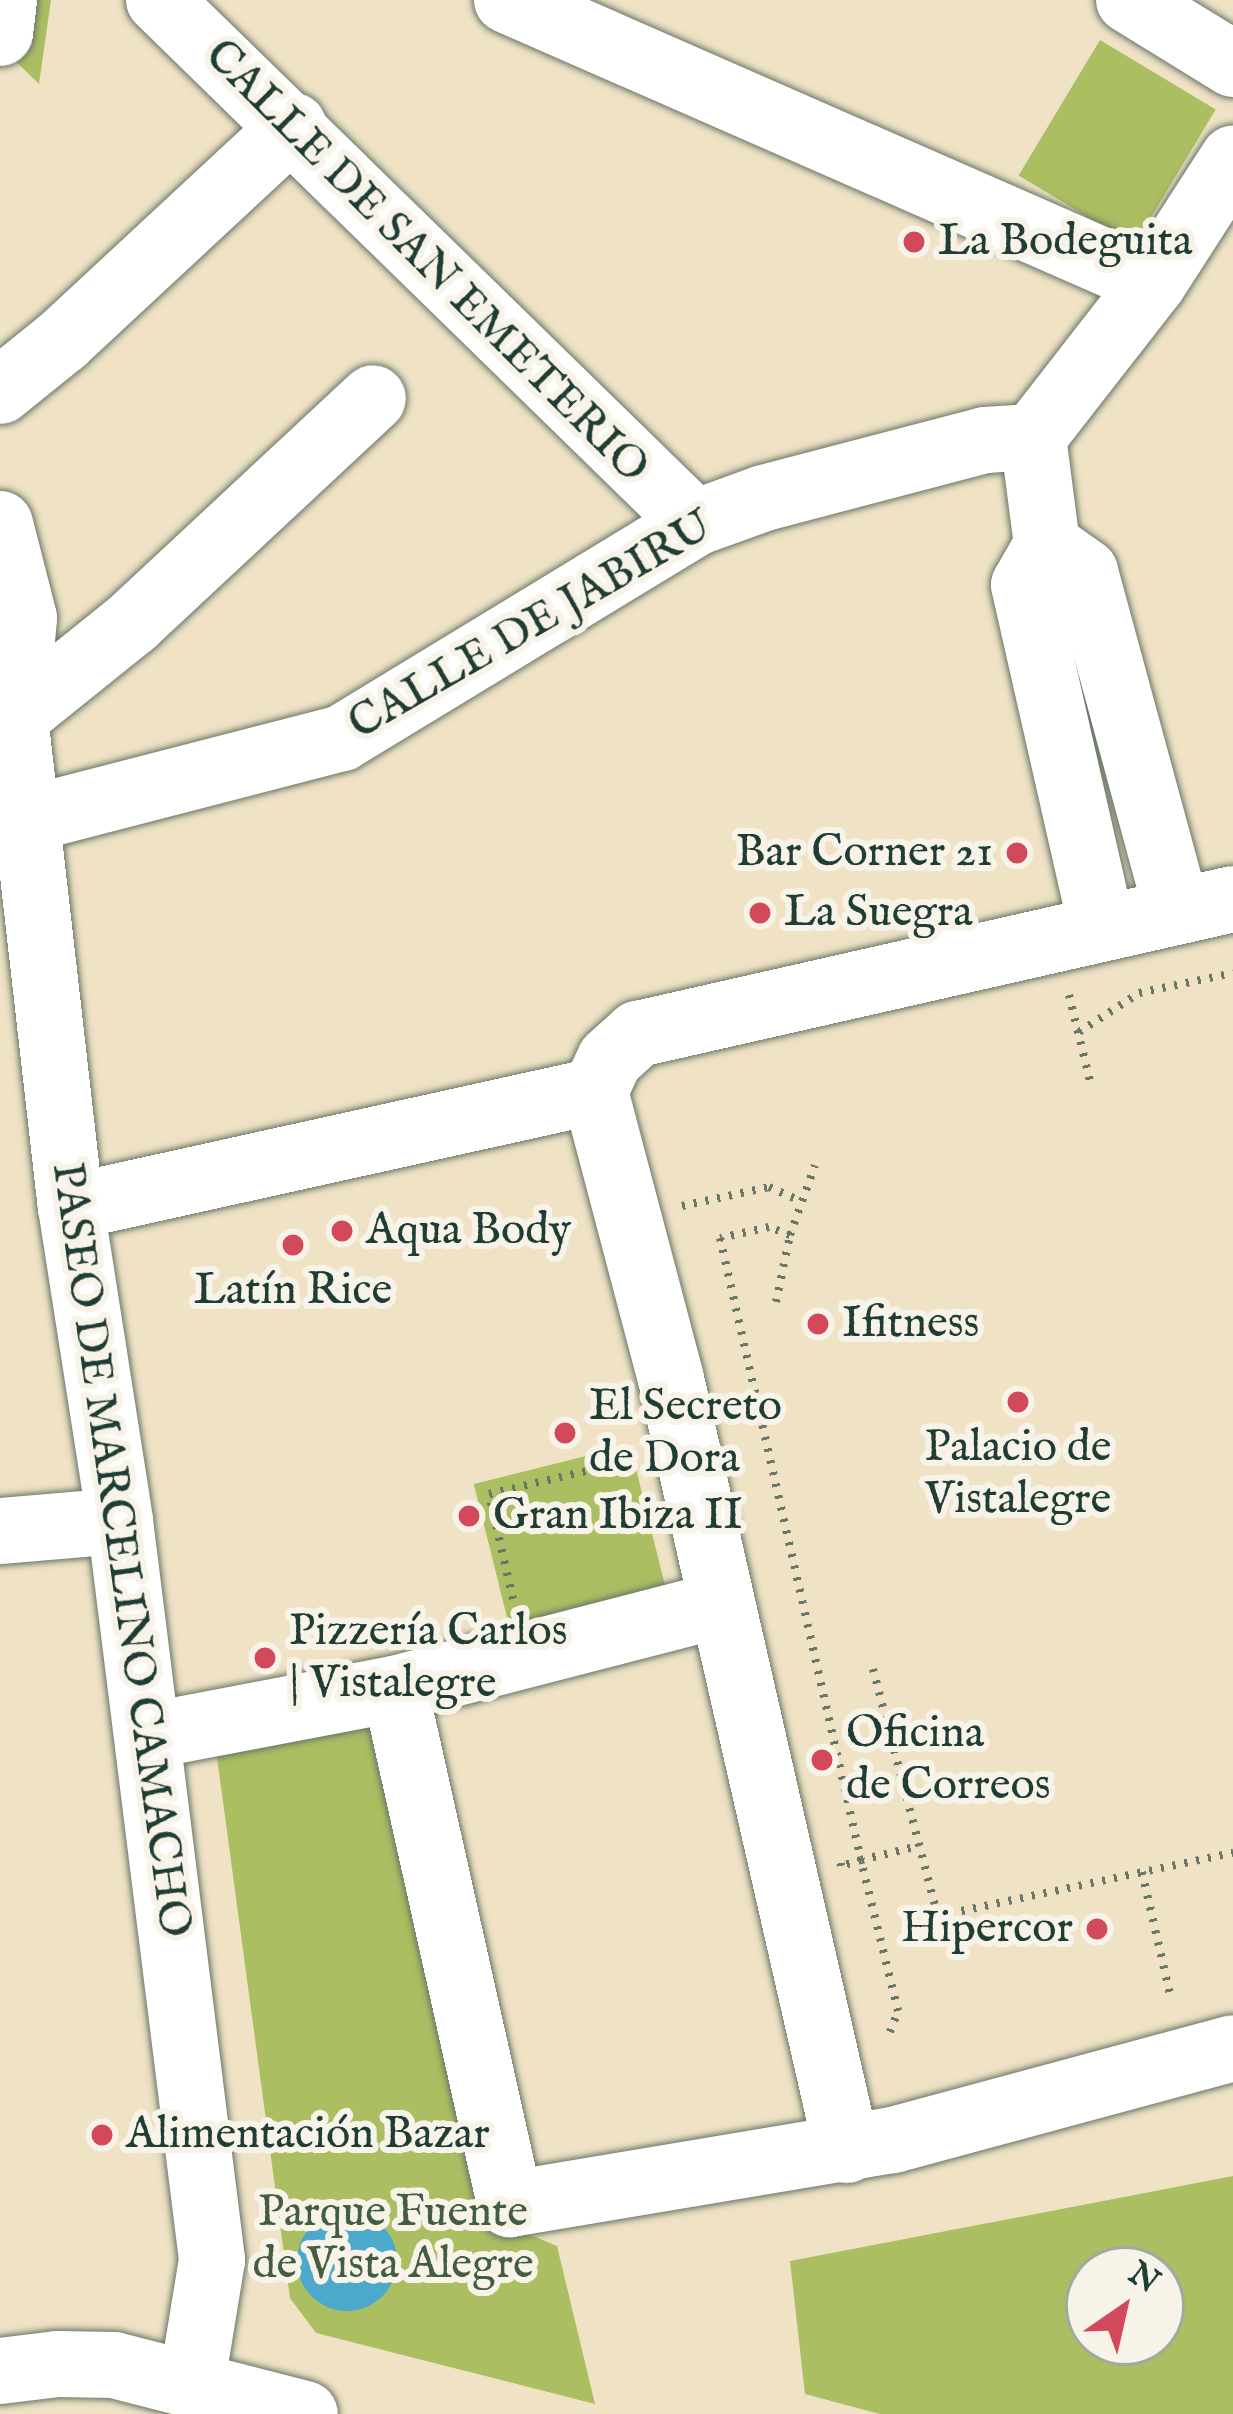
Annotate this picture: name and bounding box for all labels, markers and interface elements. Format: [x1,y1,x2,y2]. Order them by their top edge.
street label: CALLE DE SAN EMETERIO [193,29,659,495]
place label: La Bodeguita [938,215,1192,269]
marker: La Bodeguita [901,229,927,255]
street label: CALLE DE JABIRU [339,500,723,752]
place label: Bar Corner 21 [736,826,993,880]
marker: Bar Corner 21 [1004,840,1030,866]
place label: La Suegra [784,886,973,940]
marker: La Suegra [747,900,773,926]
street label: PASEO DE MARCELINO CAMACHO [39,1159,201,1941]
place label: Aqua Body [366,1204,571,1258]
marker: Aqua Body [329,1218,355,1244]
marker: Latín Rice [280,1232,306,1258]
place label: Latín Rice [194,1264,392,1318]
place label: Ifitness [842,1297,979,1351]
marker: Ifitness [805,1311,831,1337]
place label: El Secreto de Dora [589,1380,782,1486]
marker: Palacio de Vistalegre [1005,1389,1031,1415]
marker: El Secreto de Dora [552,1420,578,1446]
place label: Palacio de Vistalegre [925,1421,1111,1527]
place label: Gran Ibiza II [493,1489,743,1543]
marker: Gran Ibiza II [456,1503,482,1529]
place label: Pizzería Carlos | Vistalegre [289,1605,567,1711]
marker: Pizzería Carlos | Vistalegre [252,1645,278,1671]
place label: Oficina de Correos [846,1707,1051,1813]
marker: Oficina de Correos [809,1747,835,1773]
place label: Hipercor [901,1902,1073,1956]
marker: Hipercor [1084,1916,1110,1942]
place label: Alimentación Bazar [126,2108,490,2162]
marker: Alimentación Bazar [89,2122,115,2148]
park label: Parque Fuente de Vista Alegre [252,2186,534,2292]
north arrow [1065,2246,1185,2366]
text: N [1120,2253,1167,2304]

